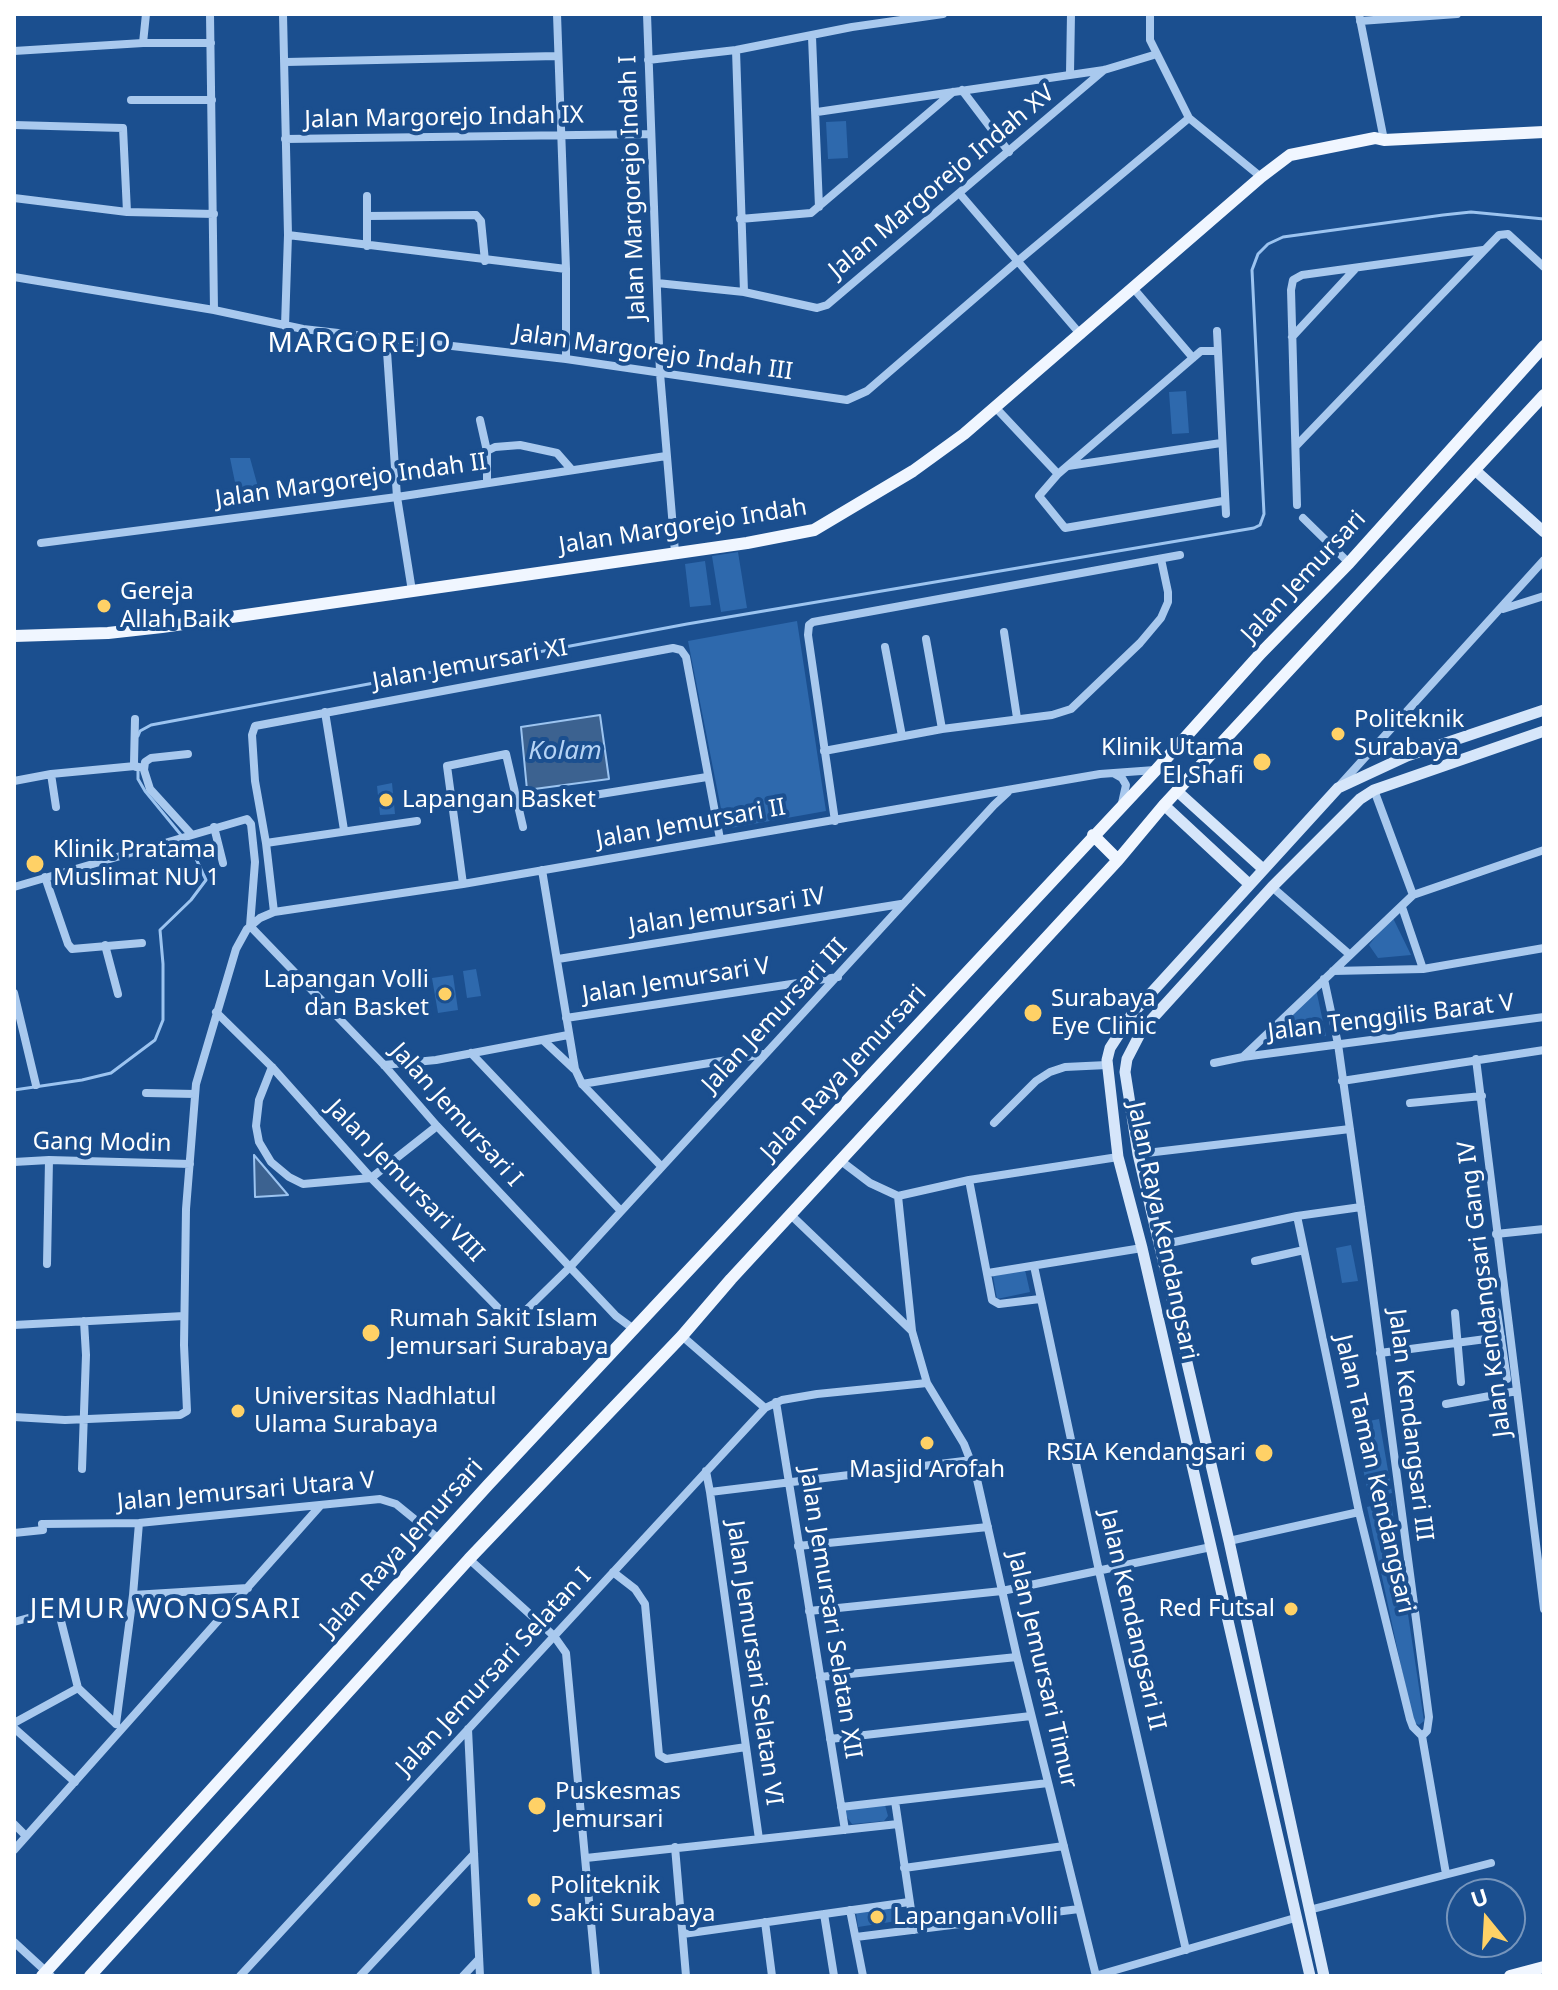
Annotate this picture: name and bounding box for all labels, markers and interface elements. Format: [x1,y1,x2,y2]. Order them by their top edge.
street label: Jalan Margorejo Indah I [614,55,652,321]
street label: Jalan Margorejo Indah XV [823,79,1061,285]
street label: Jalan Margorejo Indah IX [304,101,584,135]
street label: Jalan Margorejo Indah III [512,319,794,387]
district label: MARGOREJO [267,327,453,361]
street label: Jalan Margorejo Indah II [214,448,488,514]
street label: Jalan Margorejo Indah [557,493,809,561]
street label: Jalan Jemursari [1236,505,1372,649]
place label: Gereja Allah Baik [120,578,230,634]
marker: Gereja Allah Baik [95,597,113,615]
street label: Jalan Jemursari XI [370,634,570,696]
place label: Politeknik Surabaya [1354,706,1464,762]
marker: Politeknik Surabaya [1329,725,1347,743]
place label: Klinik Utama El Shafi [1101,734,1244,790]
water label: Kolam [528,736,602,768]
marker: Klinik Utama El Shafi [1251,751,1273,773]
place label: Lapangan Basket [402,786,596,814]
marker: Lapangan Basket [377,791,395,809]
street label: Jalan Jemursari II [594,793,788,855]
place label: Klinik Pratama Muslimat NU 1 [53,836,220,892]
marker: Klinik Pratama Muslimat NU 1 [24,853,46,875]
street label: Jalan Jemursari IV [627,882,827,942]
street label: Jalan Jemursari III [696,933,854,1099]
street label: Jalan Jemursari V [580,952,772,1010]
place label: Lapangan Volli dan Basket [264,966,429,1022]
street label: Jalan Raya Jemursari [755,979,933,1167]
marker: Lapangan Volli dan Basket [436,985,454,1003]
place label: Surabaya Eye Clinic [1051,985,1156,1041]
street label: Jalan Tenggilis Barat V [1266,989,1516,1047]
marker: Surabaya Eye Clinic [1022,1002,1044,1024]
street label: Jalan Jemursari I [384,1037,528,1193]
street label: Jalan Jemursari VIII [320,1094,490,1268]
street label: Jalan Raya Kendangsari [1121,1099,1203,1363]
street label: Gang Modin [32,1127,172,1159]
street label: Jalan Kendangsari Gang IV [1453,1139,1517,1439]
place label: Rumah Sakit Islam Jemursari Surabaya [389,1305,608,1361]
street label: Jalan Kendangsari III [1381,1307,1439,1543]
marker: Rumah Sakit Islam Jemursari Surabaya [360,1322,382,1344]
street label: Jalan Taman Kendangsari [1328,1332,1420,1616]
place label: Universitas Nadhlatul Ulama Surabaya [254,1383,496,1439]
marker: Universitas Nadhlatul Ulama Surabaya [229,1402,247,1420]
marker: Masjid Arofah [918,1434,936,1452]
place label: RSIA Kendangsari [1046,1439,1246,1467]
marker: RSIA Kendangsari [1253,1442,1275,1464]
street label: Jalan Raya Jemursari [315,1453,489,1643]
place label: Masjid Arofah [849,1456,1005,1484]
street label: Jalan Jemursari Selatan XII [793,1465,867,1761]
street label: Jalan Jemursari Utara V [116,1466,376,1518]
street label: Jalan Kendangsari II [1093,1507,1171,1733]
street label: Jalan Jemursari Selatan VI [720,1519,788,1807]
street label: Jalan Jemursari Timur [1001,1549,1083,1791]
street label: Jalan Jemursari Selatan I [390,1562,598,1782]
district label: JEMUR WONOSARI [30,1593,302,1627]
place label: Red Futsal [1158,1595,1275,1623]
marker: Red Futsal [1282,1600,1300,1618]
place label: Puskesmas Jemursari [555,1778,681,1834]
marker: Puskesmas Jemursari [526,1795,548,1817]
place label: Politeknik Sakti Surabaya [550,1872,715,1928]
north arrow [1446,1878,1526,1958]
text: U [1467,1880,1492,1914]
marker: Politeknik Sakti Surabaya [525,1891,543,1909]
place label: Lapangan Volli [893,1903,1058,1931]
marker: Lapangan Volli [868,1908,886,1926]

